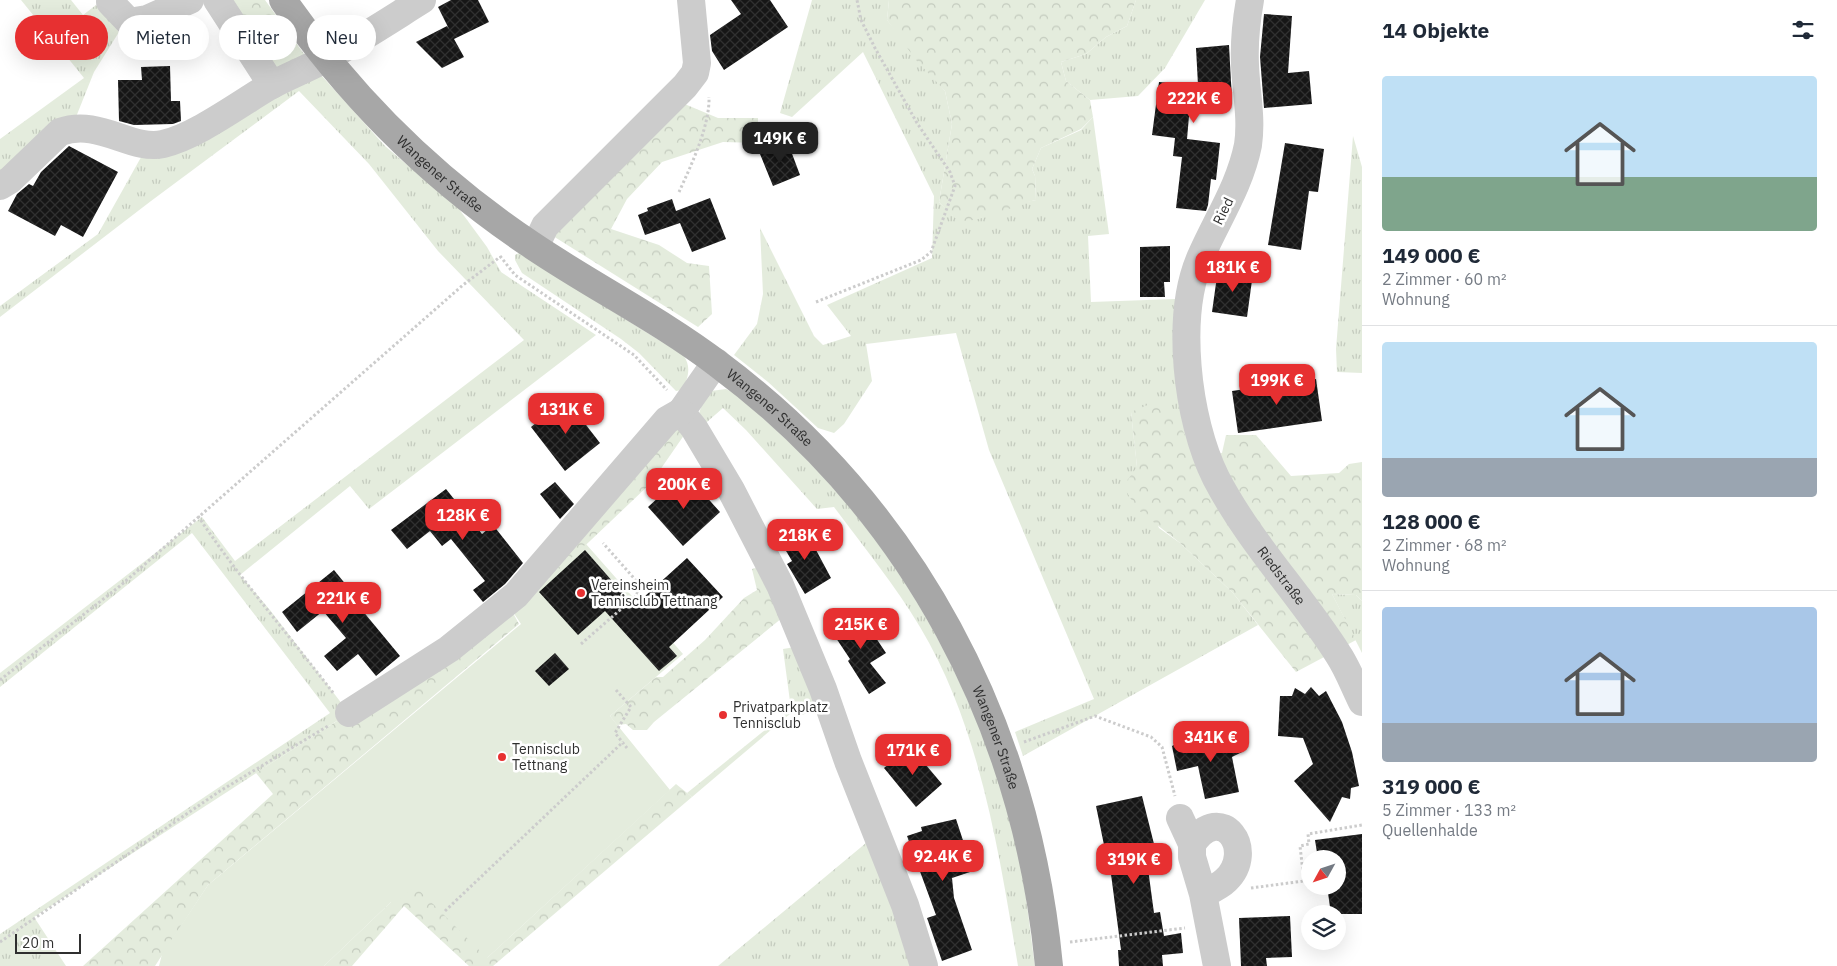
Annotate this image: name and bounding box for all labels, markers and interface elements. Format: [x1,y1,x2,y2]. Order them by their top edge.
chip: Kaufen [15,15,108,60]
chip: Mieten [118,15,209,60]
chip: Filter [219,15,297,60]
chip: Neu [307,15,376,60]
text: 14 Objekte [1382,16,1489,44]
icon: filters [1789,16,1817,44]
pin: 222K € [1153,82,1235,124]
text: 222K € [1167,88,1221,108]
icon: home [1555,109,1645,199]
pin: 149K € [739,121,821,164]
text: 149K € [753,128,807,148]
street label: Wangener Straße [393,131,487,217]
street label: Ried [1209,194,1237,228]
text: 149 000 € [1382,241,1481,269]
pin: 181K € [1192,250,1274,293]
text: 181K € [1206,257,1260,277]
text: 2 Zimmer · 60 m² [1382,269,1507,289]
text: Wohnung [1382,289,1450,309]
pin: 199K € [1236,364,1318,406]
street label: Wangener Straße [723,365,817,451]
text: 199K € [1250,370,1304,390]
icon: home [1555,374,1645,464]
pin: 131K € [525,392,607,435]
text: 131K € [539,399,593,419]
pin: 200K € [643,468,725,510]
text: 200K € [657,474,711,494]
pin: 128K € [422,498,504,541]
text: 128K € [436,505,490,525]
text: 128 000 € [1382,507,1481,535]
pin: 218K € [764,518,846,561]
text: 218K € [778,525,832,545]
text: 2 Zimmer · 68 m² [1382,535,1507,555]
street label: Riedstraße [1253,543,1310,609]
text: Wohnung [1382,555,1450,575]
place label: Vereinsheim Tennisclub Tettnang [591,576,718,610]
pin: 221K € [302,582,384,624]
marker: Vereinsheim Tennisclub Tettnang [575,587,587,599]
text: 221K € [316,588,370,608]
pin: 215K € [820,608,902,650]
text: 215K € [834,614,888,634]
icon: home [1555,639,1645,729]
street label: Wangener Straße [968,683,1023,792]
place label: Privatparkplatz Tennisclub [733,698,829,732]
marker: Privatparkplatz Tennisclub [717,709,729,721]
pin: 341K € [1170,720,1252,763]
text: 341K € [1184,727,1238,747]
pin: 171K € [872,734,954,776]
place label: Tennisclub Tettnang [512,740,580,774]
text: 171K € [886,740,940,760]
marker: Tennisclub Tettnang [496,751,508,763]
text: 319 000 € [1382,772,1481,800]
text: 5 Zimmer · 133 m² [1382,800,1516,820]
text: Quellenhalde [1382,820,1478,840]
pin: 92.4K € [897,840,989,882]
pin: 319K € [1093,842,1175,885]
text: 92.4K € [914,846,972,866]
text: 319K € [1107,849,1161,869]
north arrow [1301,850,1346,895]
map controls [1301,850,1346,950]
button: layers [1301,905,1346,950]
scale bar [15,931,81,954]
text: 20 m [22,934,54,952]

